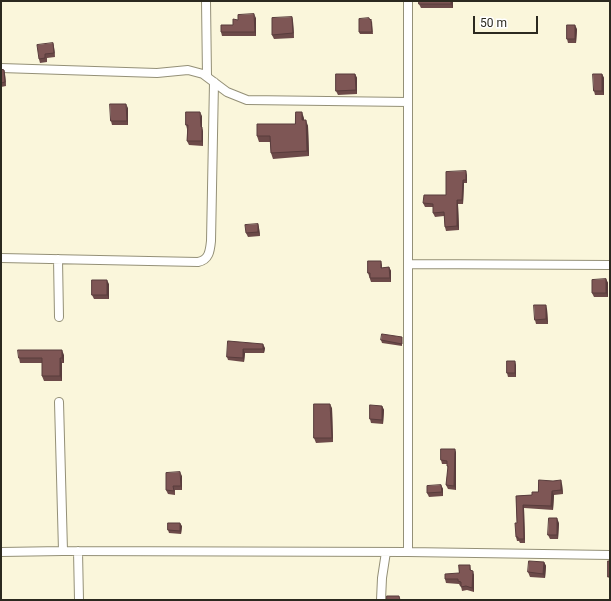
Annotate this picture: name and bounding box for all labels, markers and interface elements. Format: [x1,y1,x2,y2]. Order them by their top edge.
scale bar [475,8,540,34]
text: 50 m [480,16,507,30]

